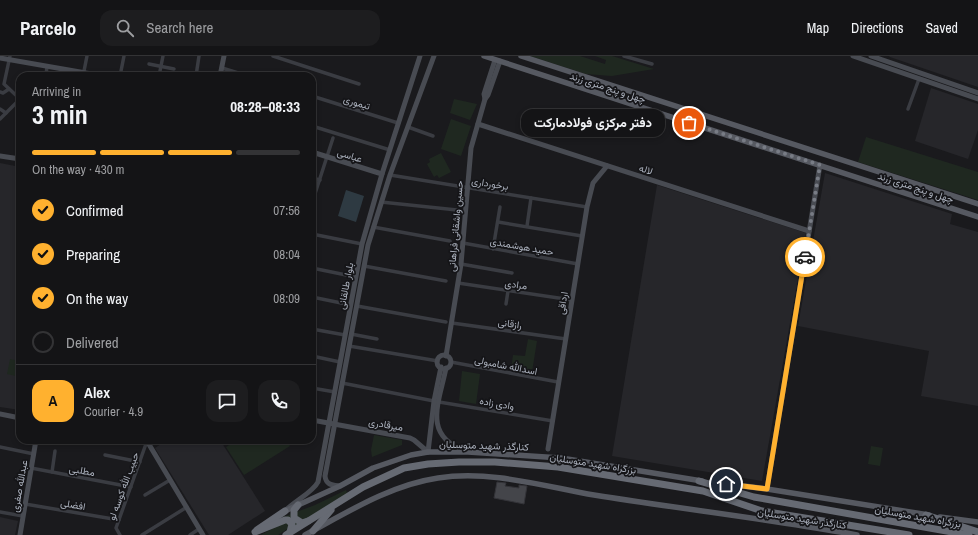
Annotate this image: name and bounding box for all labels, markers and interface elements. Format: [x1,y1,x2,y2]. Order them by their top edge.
search box [100,10,380,46]
text: Parcelo [20,15,76,41]
icon: search [114,17,136,39]
text: Search here [146,17,213,38]
text: Map [807,19,829,37]
text: Directions [851,19,903,37]
text: Saved [925,19,958,37]
street label: چهل و پنج متری زرند [568,69,648,107]
text: Arriving in [32,83,81,100]
street label: تیموری [342,92,372,113]
text: 08:28–08:33 [230,96,300,117]
text: 3 min [32,97,88,132]
pin [672,106,706,140]
callout: دفتر مرکزی فولادمارکت [521,109,665,137]
icon: bag [678,112,700,134]
text: دفتر مرکزی فولادمارکت [534,114,652,131]
street label: عباسی [336,146,364,165]
text: On the way · 430 m [32,161,124,178]
street label: لاله [637,161,654,178]
street label: چهل و پنج متری زرند [876,169,956,207]
street label: برخورداری [470,174,509,193]
street label: حسین واشقانی فراهانی [445,180,466,272]
icon: check [32,199,54,221]
text: Confirmed [66,200,123,221]
text: 07:56 [273,202,300,219]
street label: حمید هوشمندی [489,234,555,259]
courier [785,237,825,277]
icon: check [32,243,54,265]
text: Preparing [66,244,120,265]
text: 08:04 [273,246,300,263]
icon: car [794,246,816,268]
street label: بلوار طالقانی [335,261,356,311]
street label: مرادی [504,276,528,293]
icon: check [32,287,54,309]
text: On the way [66,288,128,309]
text: 08:09 [273,290,300,307]
street label: ارداقی [554,291,571,316]
street label: رازقانی [497,315,523,332]
text: Delivered [66,332,119,353]
street label: اسدالله شامبولی [473,353,538,378]
button: chat [206,380,248,422]
button: phone [258,380,300,422]
text: Alex [84,382,110,403]
text: A [49,390,57,411]
street label: وادی زاده [478,394,515,413]
text: Courier · 4.9 [84,403,143,420]
street label: میرقادری [368,415,404,434]
street label: کنارگذر شهید متوسلیان [439,437,530,454]
street label: حبیب الله کوسه لو [105,450,142,522]
street label: بزرگراه شهید متوسلیان [549,450,637,477]
street label: عبدالله صفری [8,459,31,513]
street label: مطلبی [68,462,96,479]
pin [709,467,743,501]
icon: home [715,473,737,495]
street label: افضلی [59,496,86,513]
street label: بزرگراه شهید متوسلیان [874,502,962,531]
street label: کنارگذر شهید متوسلیان [756,505,848,532]

